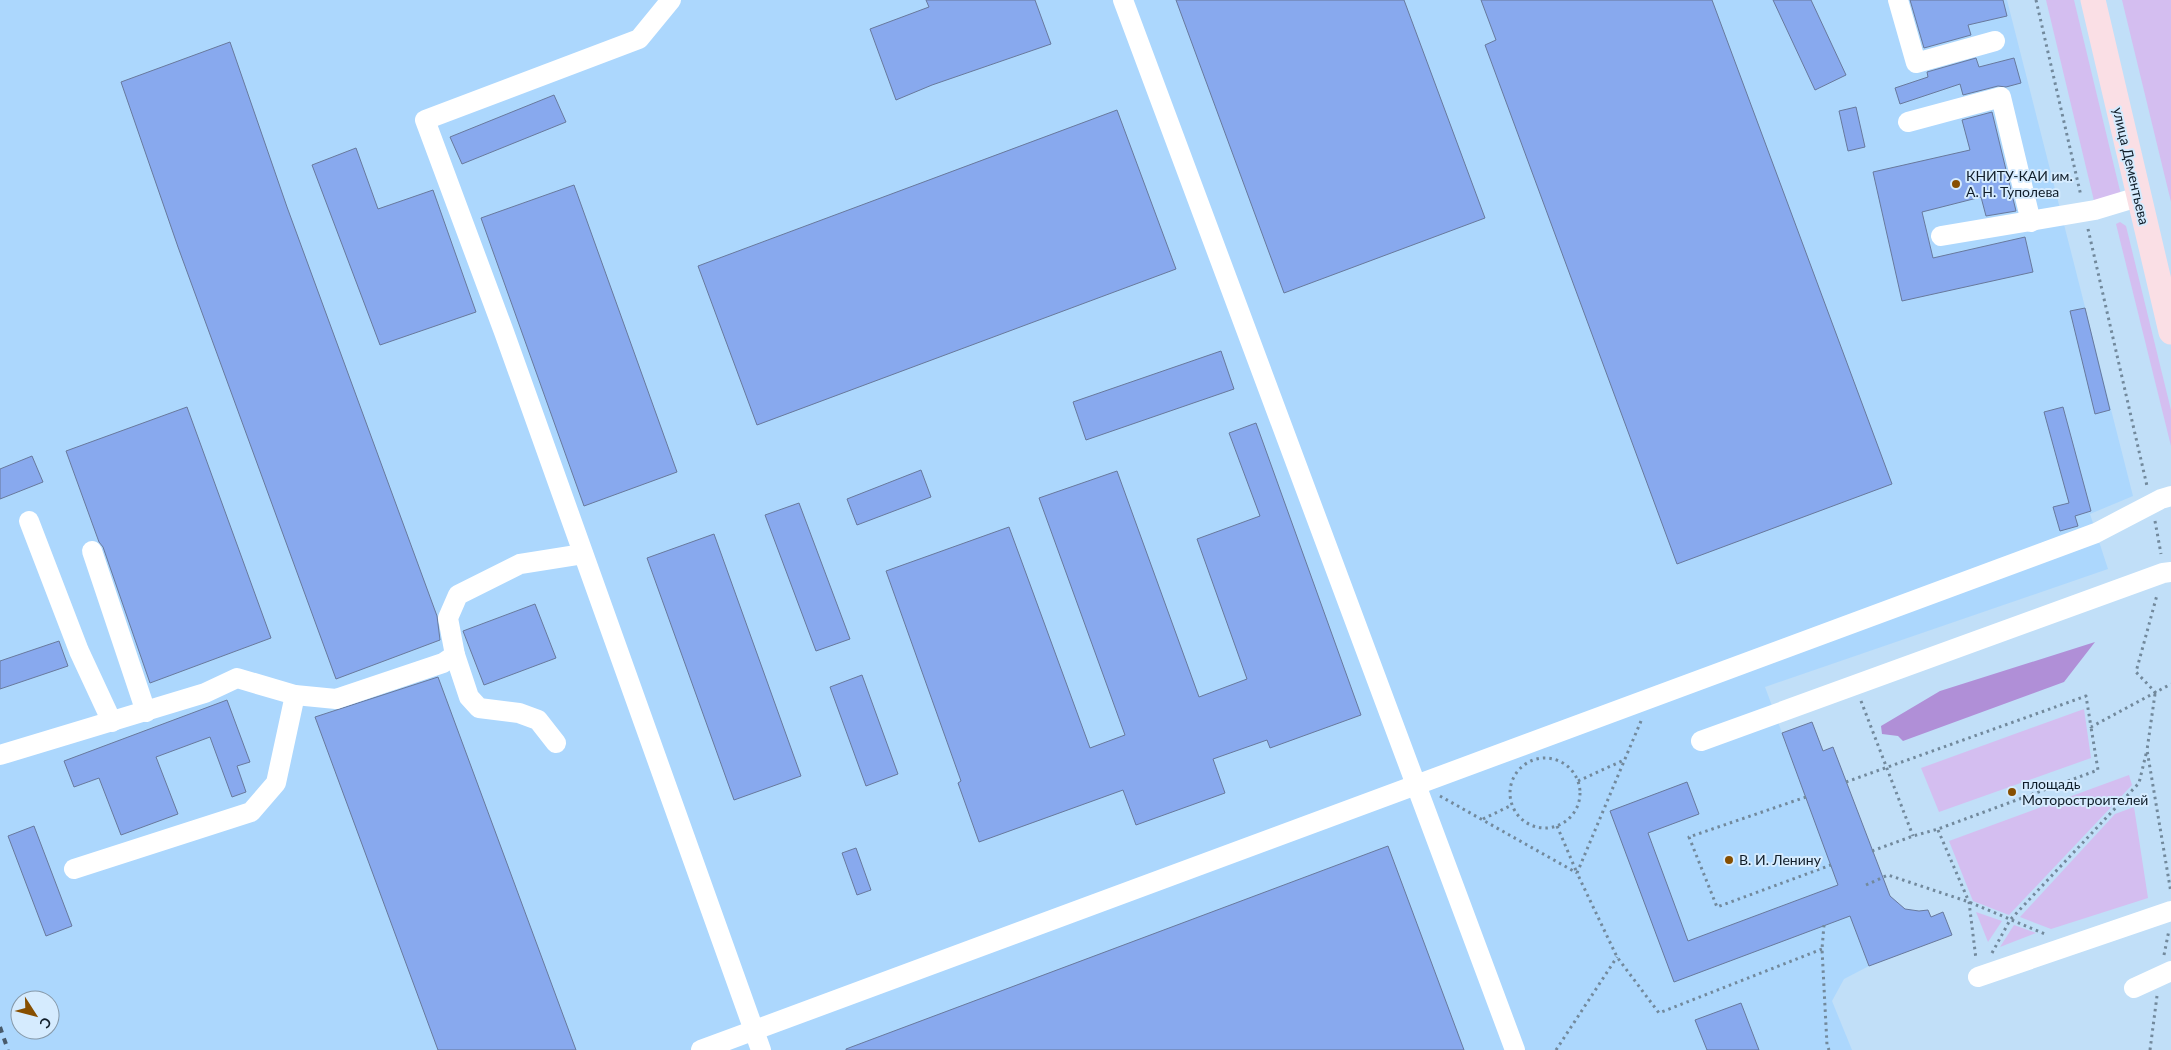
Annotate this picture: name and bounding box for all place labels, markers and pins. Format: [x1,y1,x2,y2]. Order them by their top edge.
place label: КНИТУ-КАИ им. А. Н. Туполева [1966,167,2073,200]
marker: КНИТУ-КАИ им. А. Н. Туполева [1950,178,1962,190]
place label: площадь Моторостроителей [2022,775,2148,808]
marker: площадь Моторостроителей [2006,786,2018,798]
place label: В. И. Ленину [1739,851,1822,868]
marker: В. И. Ленину [1723,854,1735,866]

